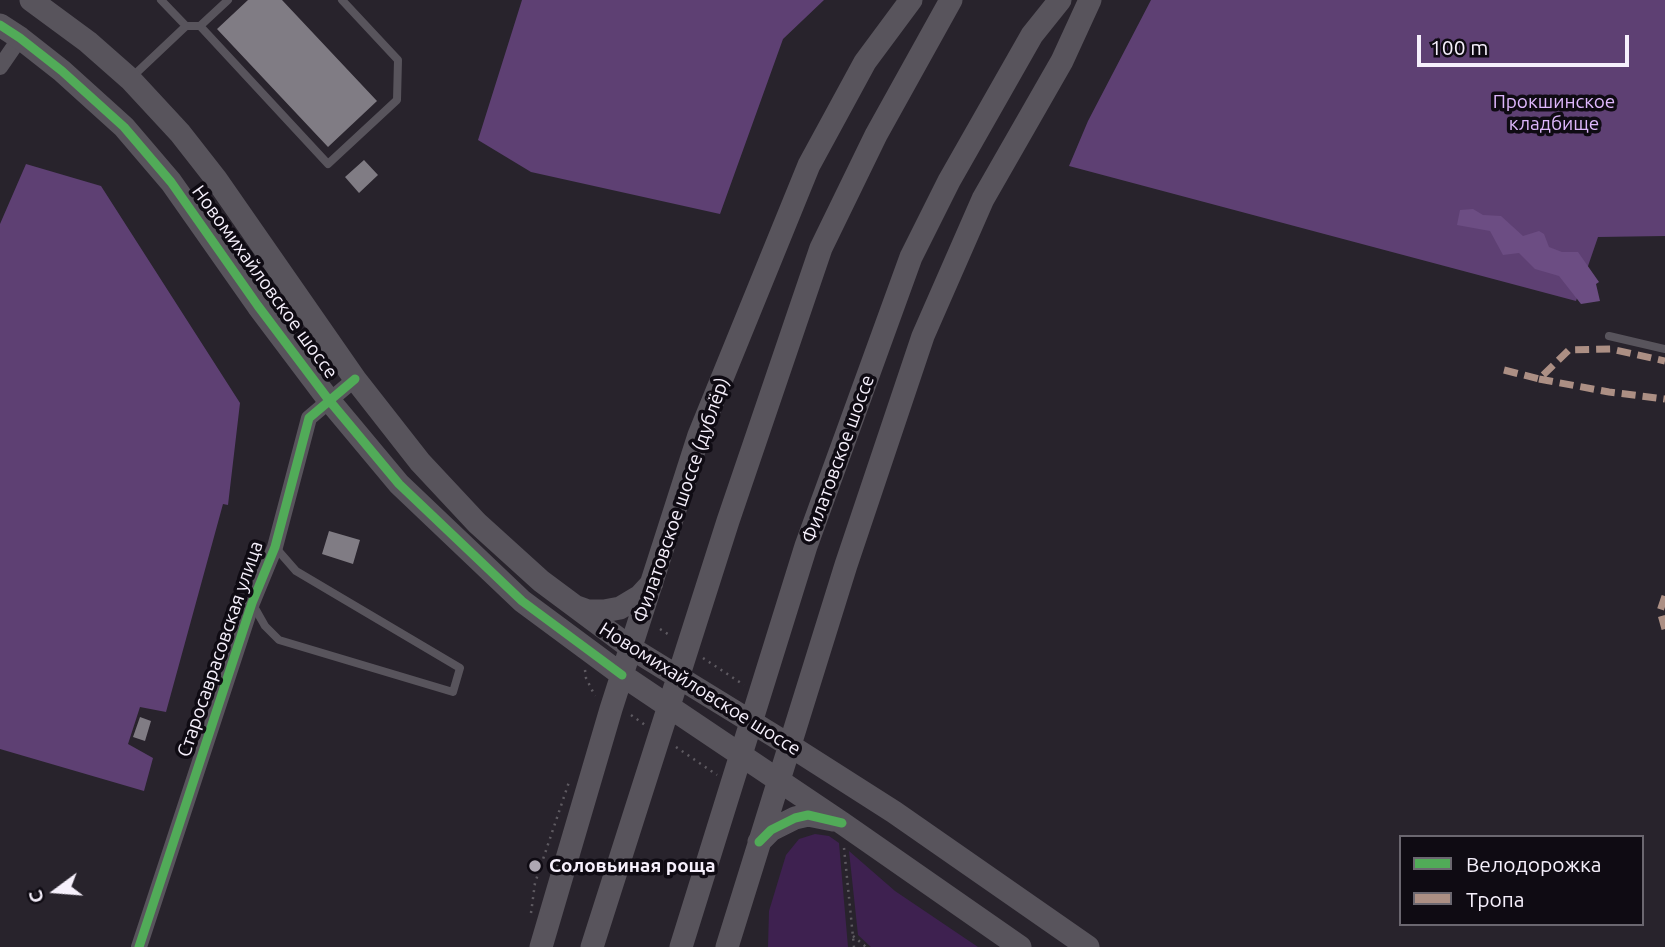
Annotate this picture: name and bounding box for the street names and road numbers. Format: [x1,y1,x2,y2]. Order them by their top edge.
street label: Новомихайловское шоссе [187,181,343,383]
street label: Филатовское шоссе [797,372,879,546]
street label: Филатовское шоссе (дублёр) [628,374,734,626]
street label: Старосаврасовская улица [172,538,268,760]
street label: Новомихайловское шоссе [595,618,805,760]

